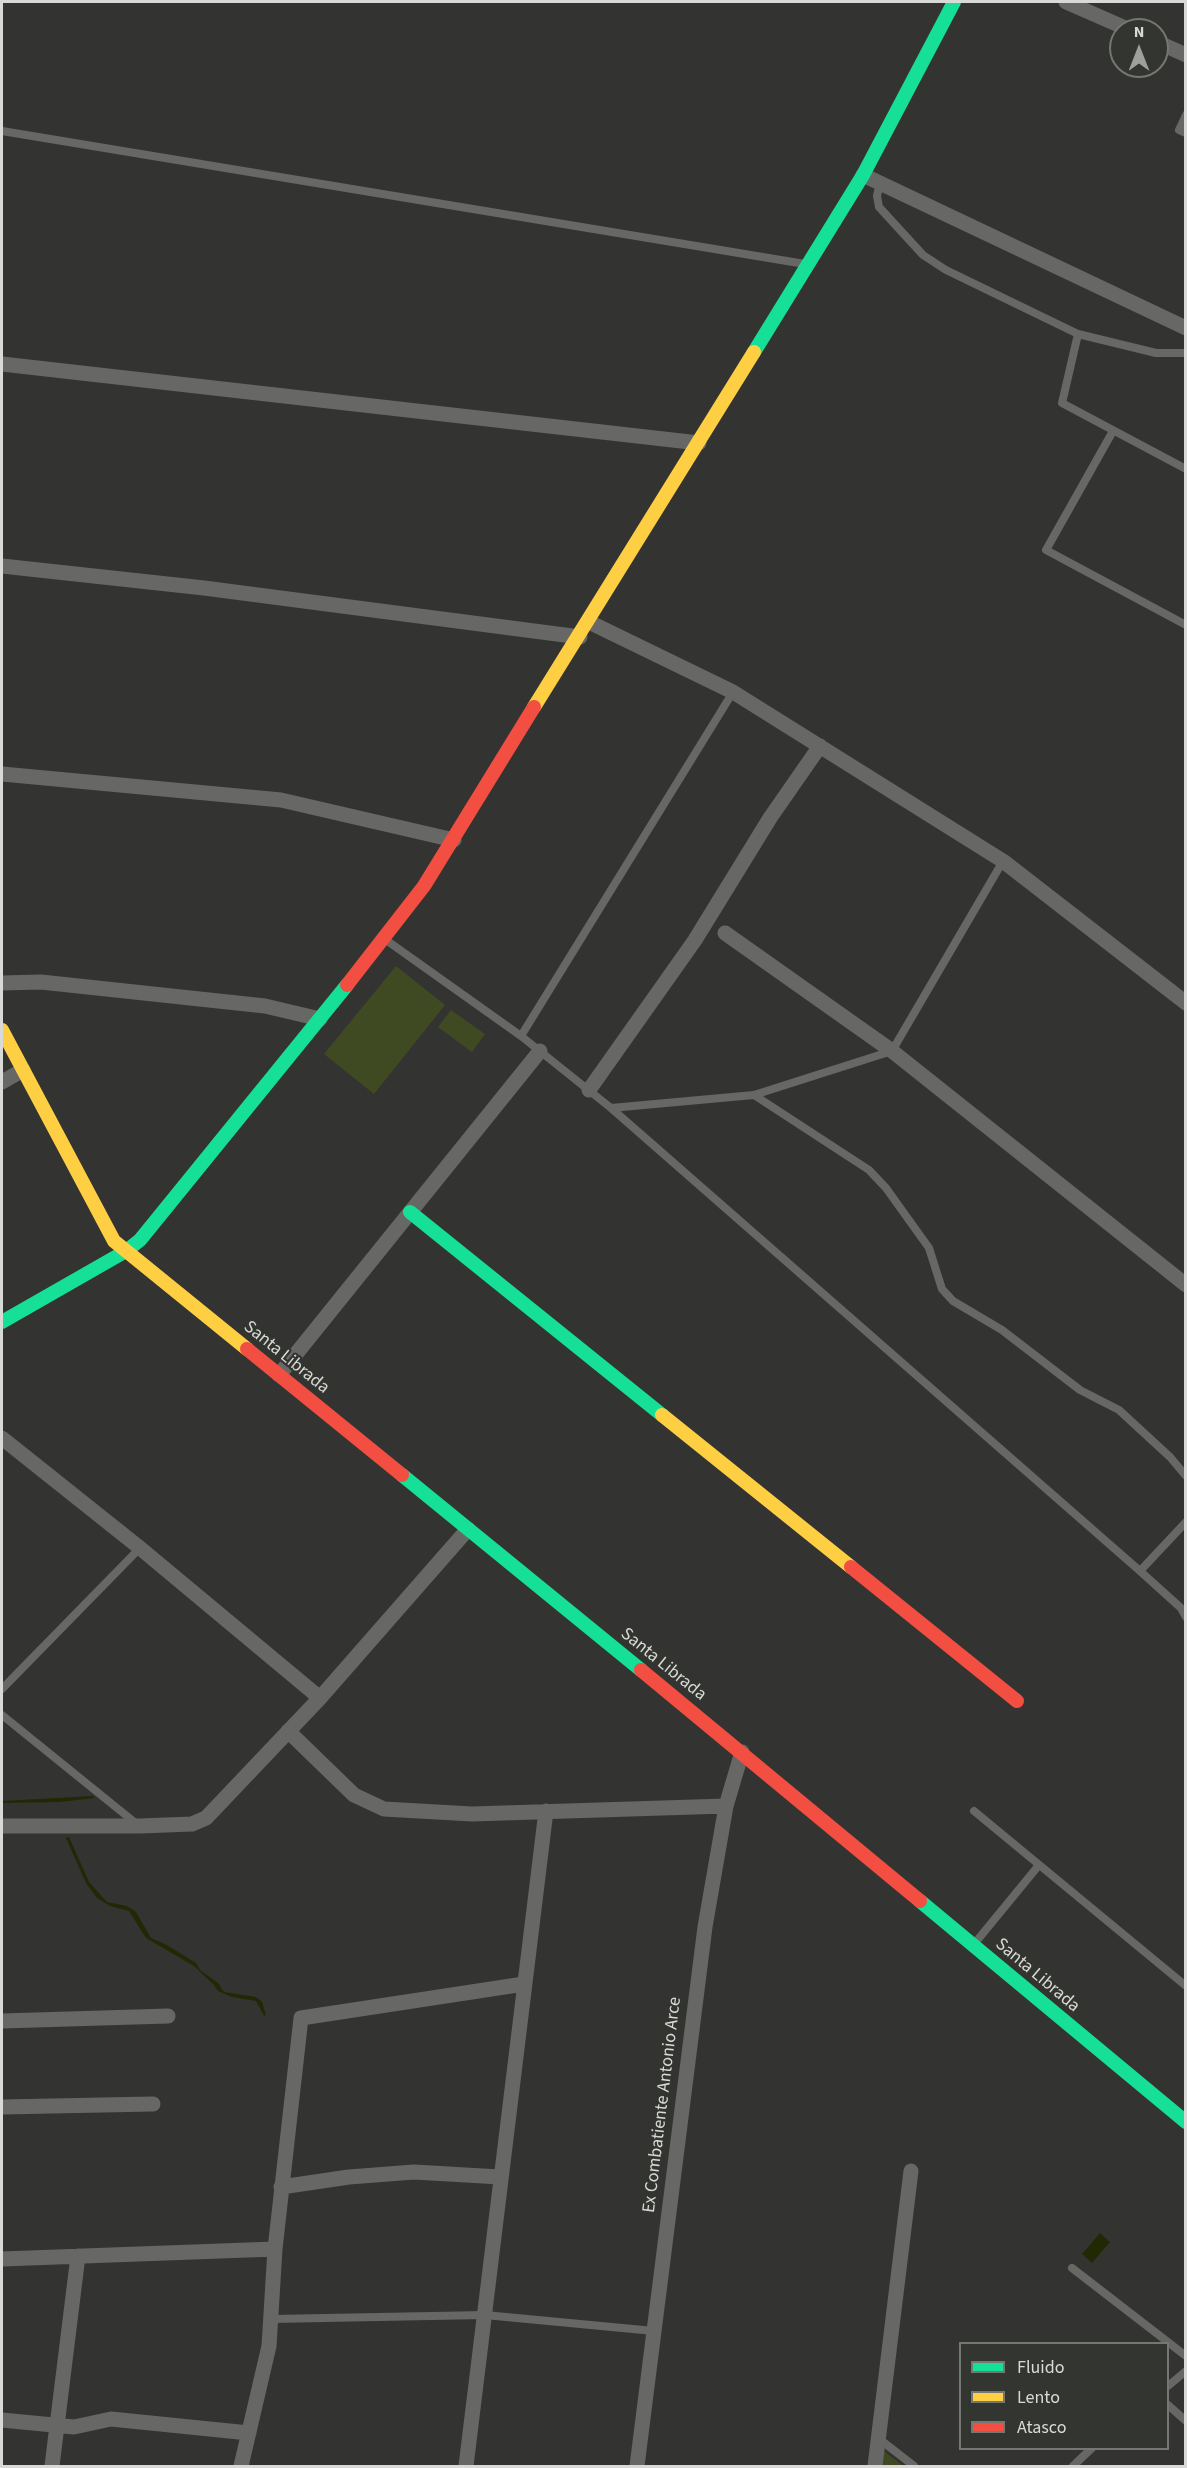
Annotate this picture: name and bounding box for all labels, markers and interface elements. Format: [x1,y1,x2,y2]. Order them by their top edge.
north arrow [1109,18,1169,78]
text: N [1134,21,1144,43]
street label: Santa Librada [239,1317,333,1399]
street label: Santa Librada [616,1624,710,1706]
street label: Santa Librada [990,1934,1084,2018]
street label: Ex Combatiente Antonio Arce [639,1996,687,2214]
legend [959,2342,1169,2450]
text: Fluido [1017,2355,1064,2380]
text: Lento [1017,2385,1060,2410]
text: Atasco [1017,2415,1066,2440]

